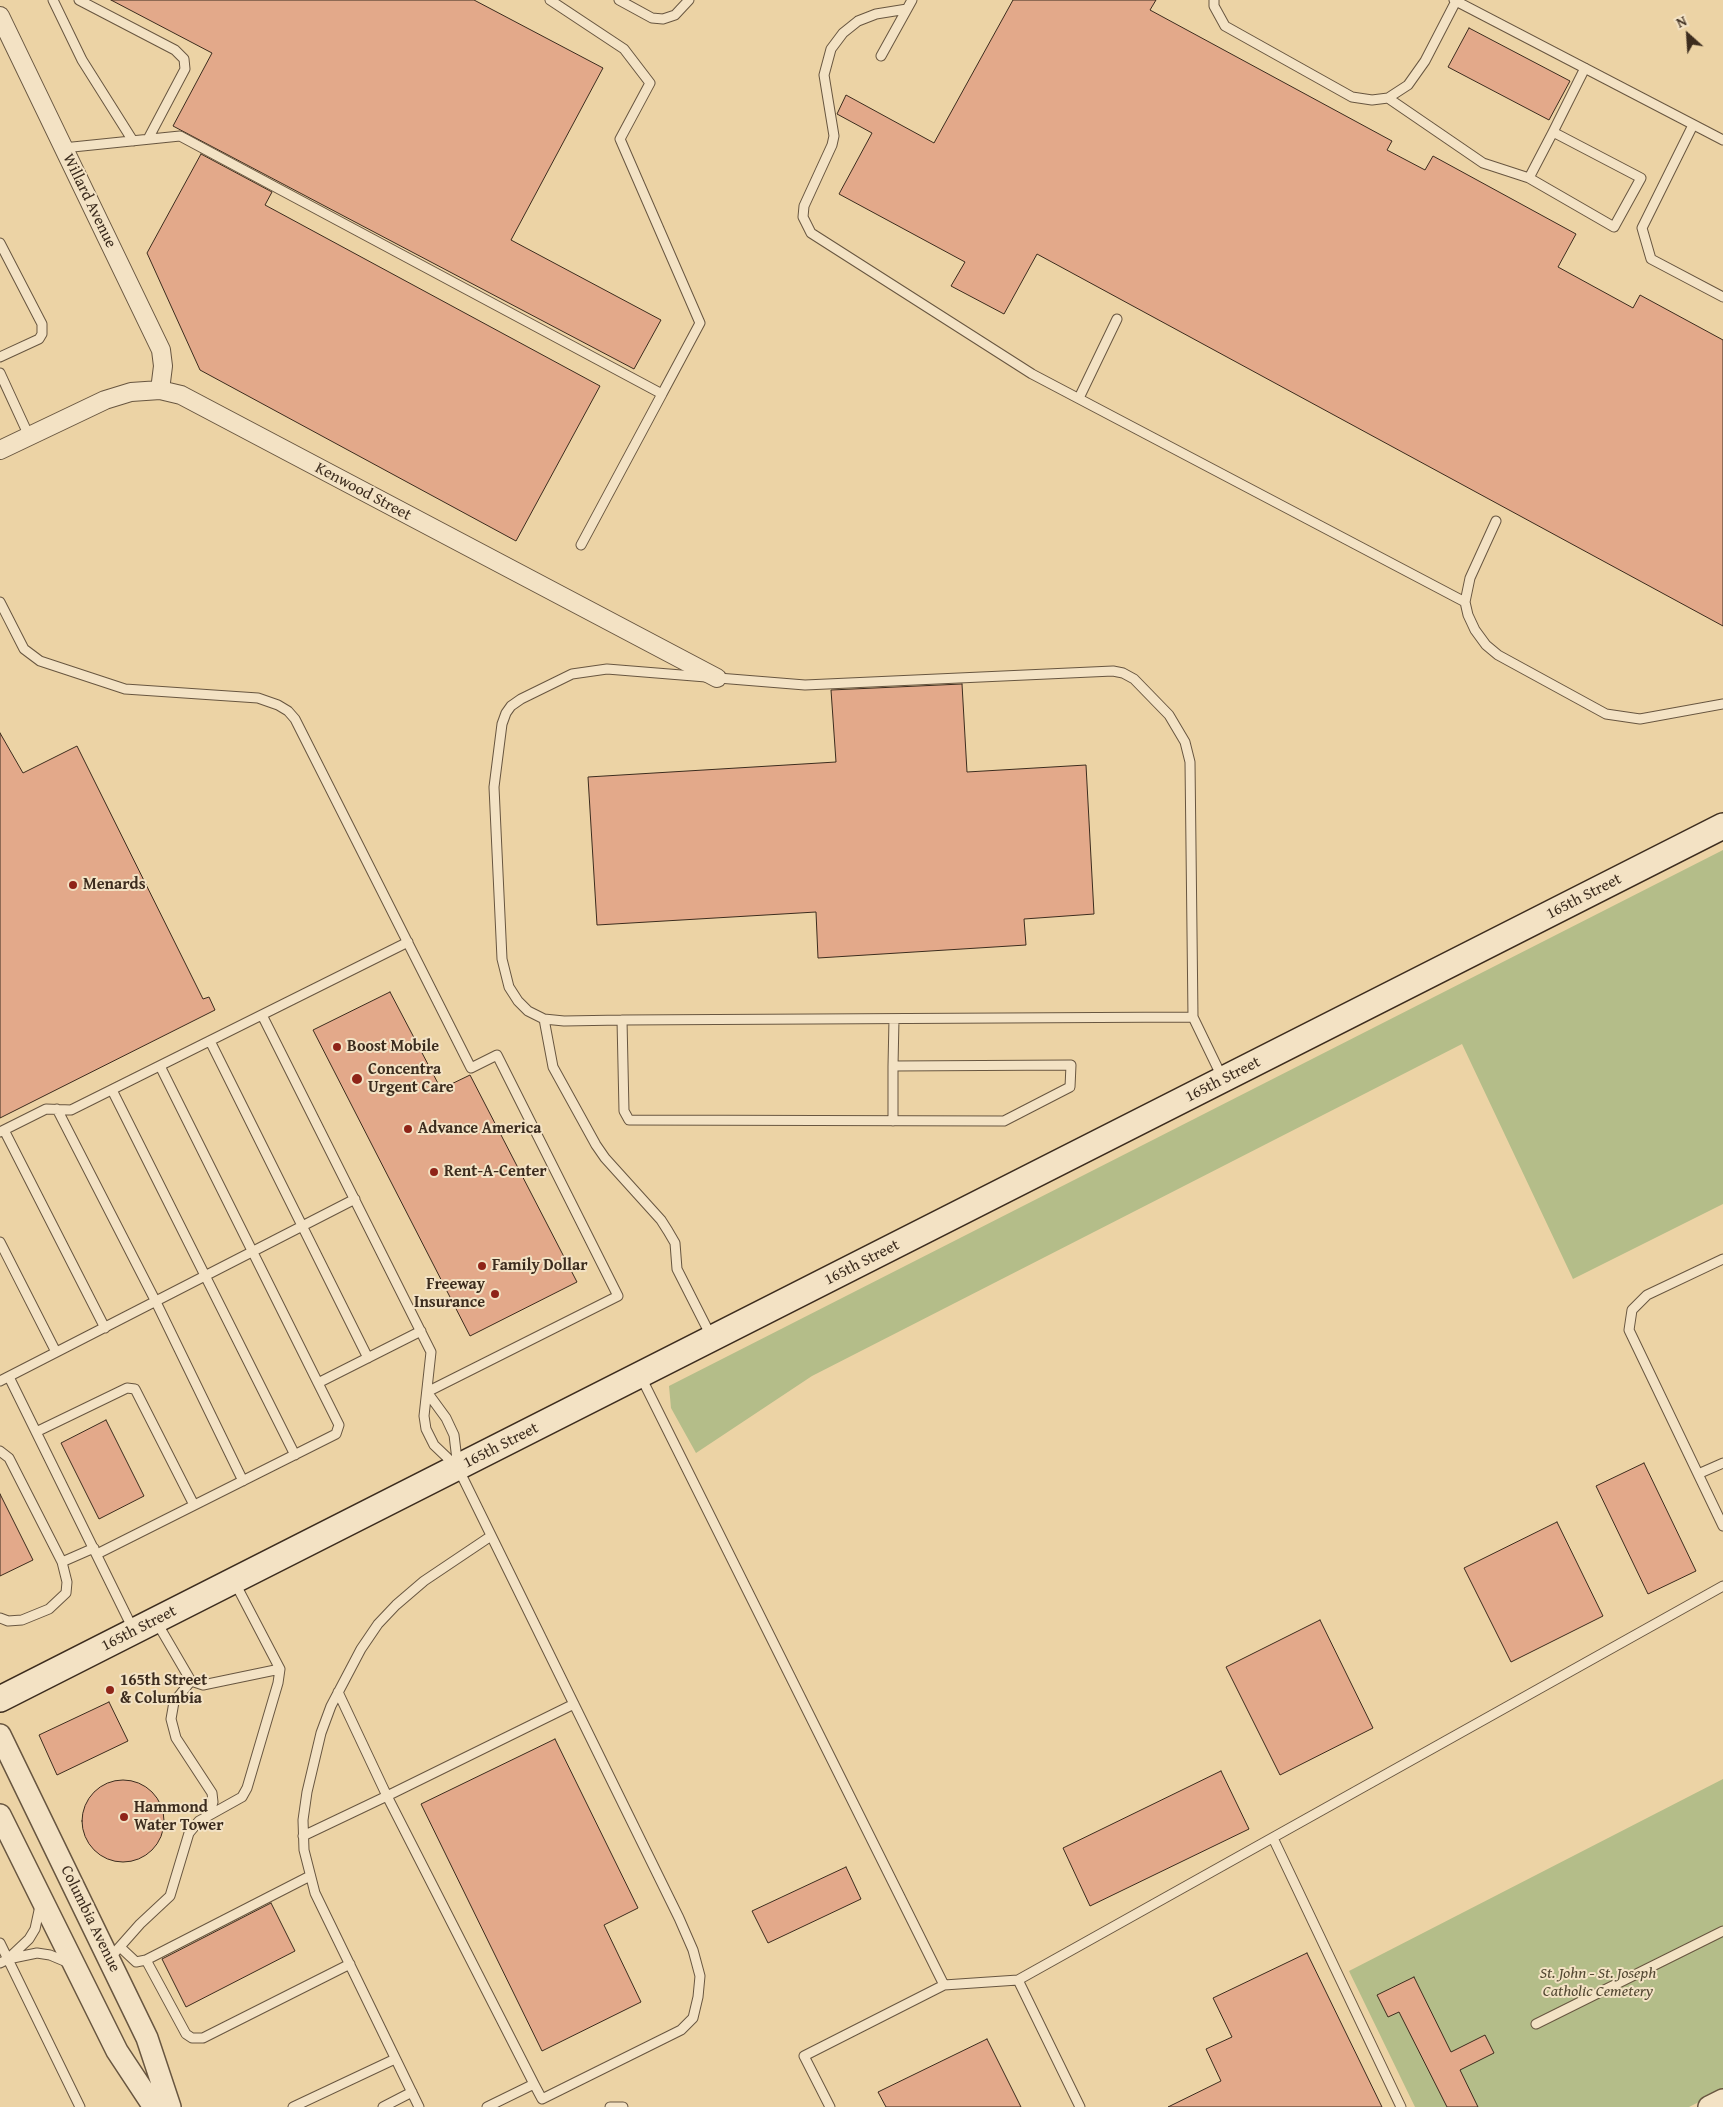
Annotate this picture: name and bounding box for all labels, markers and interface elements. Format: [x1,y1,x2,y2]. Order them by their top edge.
north arrow [1663,10,1713,60]
text: N [1673,10,1690,33]
street label: Willard Avenue [58,151,120,251]
street label: Kenwood Street [312,459,414,525]
street label: 165th Street [1543,870,1625,924]
place label: Menards [83,875,146,895]
marker: Menards [67,879,79,891]
place label: Boost Mobile [347,1037,439,1057]
marker: Boost Mobile [331,1041,343,1053]
street label: 165th Street [1182,1053,1264,1107]
place label: Concentra Urgent Care [368,1060,454,1098]
marker: Concentra Urgent Care [350,1072,364,1086]
place label: Advance America [418,1119,541,1139]
marker: Advance America [402,1123,414,1135]
place label: Rent-A-Center [444,1162,547,1182]
marker: Rent-A-Center [428,1166,440,1178]
street label: 165th Street [821,1236,903,1290]
place label: Family Dollar [492,1256,588,1276]
marker: Family Dollar [476,1260,488,1272]
place label: Freeway Insurance [414,1275,485,1313]
marker: Freeway Insurance [489,1288,501,1300]
street label: 165th Street [460,1419,542,1473]
street label: 165th Street [98,1602,180,1656]
place label: 165th Street & Columbia [120,1671,207,1709]
marker: 165th Street & Columbia [104,1684,116,1696]
place label: Hammond Water Tower [134,1798,223,1836]
marker: Hammond Water Tower [118,1811,130,1823]
street label: Columbia Avenue [56,1863,124,1975]
park label: St. John - St. Joseph Catholic Cemetery [1540,1964,1656,2002]

